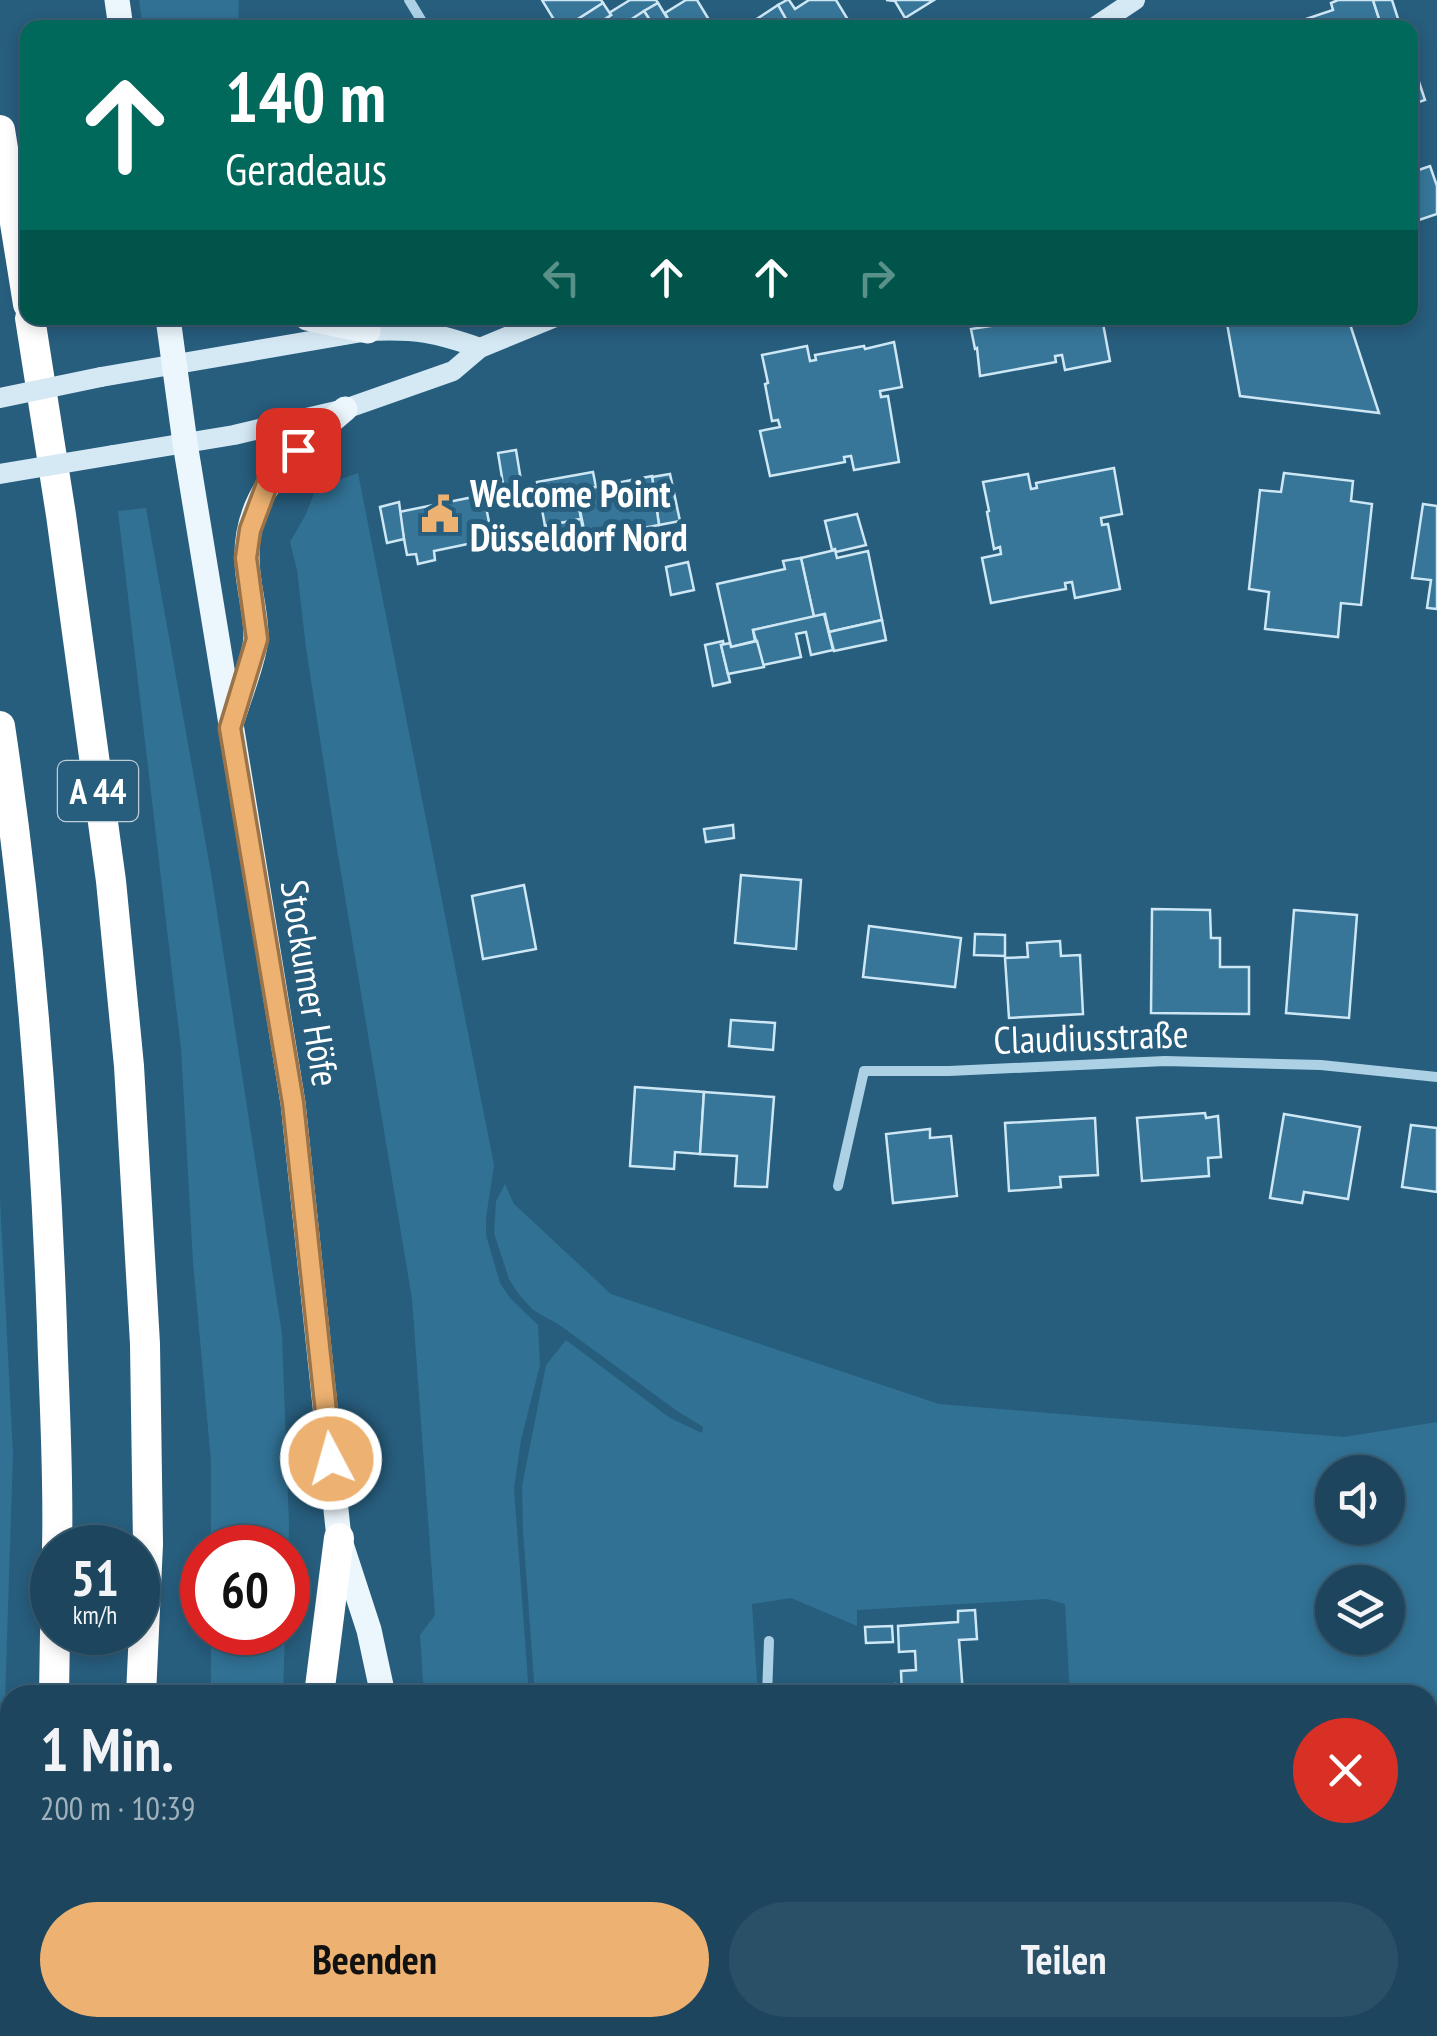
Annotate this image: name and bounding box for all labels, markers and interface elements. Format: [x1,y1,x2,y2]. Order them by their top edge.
text: 140 m [225,51,386,141]
icon: ahead [60,60,190,190]
text: Geradeaus [225,139,387,197]
icon: left [534,250,589,305]
icon: ahead [639,250,694,305]
icon: ahead [744,250,799,305]
icon: right [849,250,904,305]
pin [256,408,341,493]
icon: arrive [271,423,326,478]
place label: Welcome Point Düsseldorf Nord [469,468,688,561]
public building icon: Welcome Point Düsseldorf Nord [419,493,461,535]
road number: A 44 [58,761,138,821]
street label: Stockumer Höfe [271,876,351,1090]
street label: Claudiusstraße [993,1008,1189,1064]
position arrow [279,1407,383,1511]
map controls [1315,1455,1405,1655]
button: sound [1315,1455,1405,1545]
speed limit sign: 60 [180,1525,310,1655]
text: 51 [71,1545,119,1610]
button: layers [1315,1565,1405,1655]
text: km/h [73,1599,117,1631]
text: 1 Min. [40,1710,174,1788]
button: close [1293,1718,1398,1823]
text: 200 m · 10:39 [40,1787,195,1829]
button: Beenden [40,1902,709,2017]
button: Teilen [729,1902,1398,2017]

